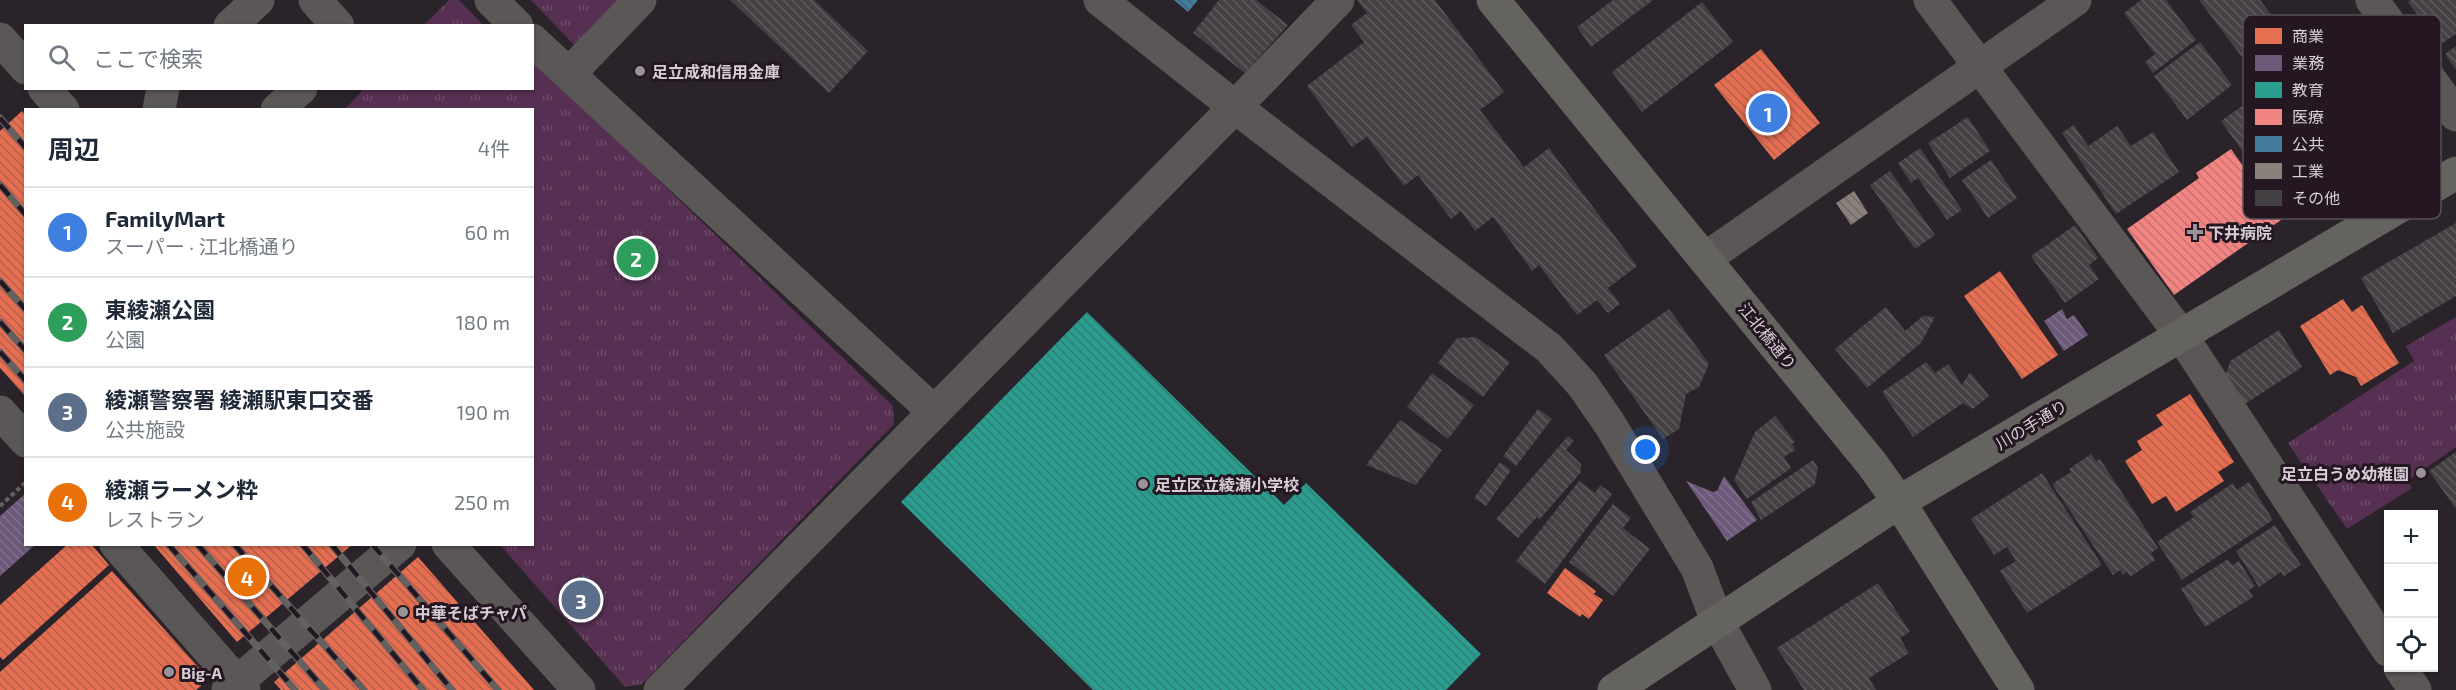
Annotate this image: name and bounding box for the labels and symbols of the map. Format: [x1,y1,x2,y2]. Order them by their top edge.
legend [2243,15,2441,219]
text: 商業 [2292,26,2324,45]
text: 業務 [2292,53,2324,72]
place label: 足立成和信用金庫 [652,62,780,81]
marker: 足立成和信用金庫 [633,64,647,78]
text: 教育 [2292,80,2324,99]
pin: 1 [1748,90,1788,136]
text: 医療 [2292,107,2324,126]
text: 公共 [2292,134,2324,153]
text: 工業 [2292,161,2324,180]
text: その他 [2292,188,2340,207]
marker: 下井病院 [2186,223,2204,241]
place label: 下井病院 [2208,223,2272,242]
pin: 2 [616,236,656,280]
street label: 江北橋通り [1735,299,1801,373]
street label: 川の手通り [1992,395,2070,453]
your location [1631,435,1660,464]
place label: 足立白うめ幼稚園 [2281,464,2409,483]
marker: 足立白うめ幼稚園 [2414,466,2428,480]
place label: 足立区立綾瀬小学校 [1155,475,1299,494]
marker: 足立区立綾瀬小学校 [1136,477,1150,491]
pin: 4 [228,554,266,600]
pin: 3 [562,578,600,622]
place label: 中華そばチャパ [415,603,527,622]
marker: 中華そばチャパ [396,605,410,619]
place label: Big-A [181,663,223,682]
marker: Big-A [162,665,176,679]

